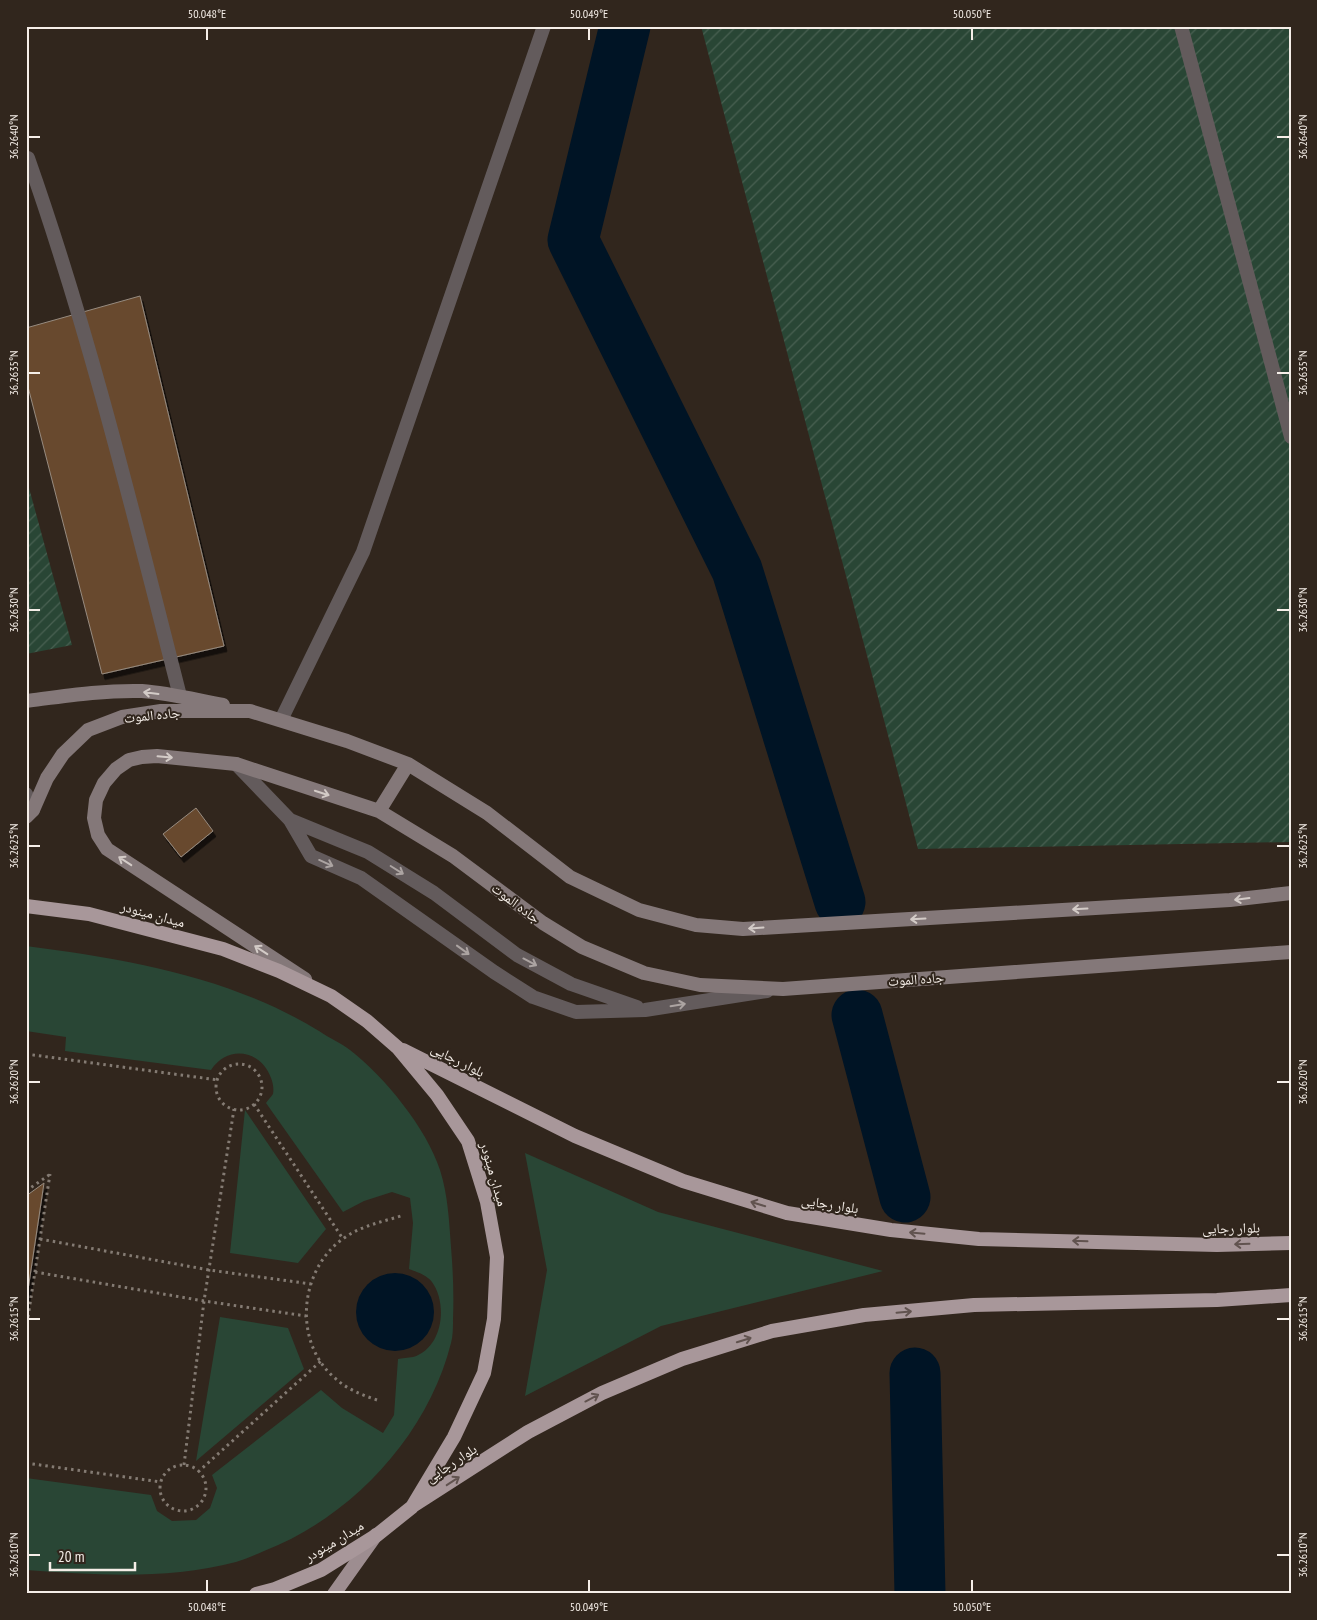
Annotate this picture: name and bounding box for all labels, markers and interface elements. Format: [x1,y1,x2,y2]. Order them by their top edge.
text: 50.048°E [188,6,226,21]
text: 50.049°E [570,6,608,21]
text: 50.050°E [953,6,991,21]
text: 36.2640°N [6,114,21,160]
text: 36.2640°N [1295,114,1310,160]
text: 36.2635°N [6,350,21,396]
text: 36.2635°N [1295,350,1310,396]
text: 36.2630°N [6,587,21,633]
text: 36.2630°N [1295,587,1310,633]
one-way arrow [143,687,159,697]
street label: جاده الموت [123,703,181,727]
one-way arrow [156,752,172,762]
one-way arrow [314,788,330,798]
text: 36.2625°N [6,823,21,869]
text: 36.2625°N [1295,823,1310,869]
one-way arrow [118,855,132,866]
one-way arrow [318,858,333,868]
one-way arrow [390,865,404,875]
street label: جاده الموت [488,879,544,927]
one-way arrow [1235,894,1251,904]
street label: میدان مینودر [118,897,187,931]
one-way arrow [1072,905,1088,914]
one-way arrow [910,914,926,923]
one-way arrow [748,924,764,933]
one-way arrow [254,944,268,955]
one-way arrow [456,945,470,955]
one-way arrow [523,957,538,967]
street label: جاده الموت [887,968,945,990]
one-way arrow [669,1000,685,1010]
street label: بلوار رجایی [428,1039,488,1081]
text: 36.2620°N [6,1059,21,1105]
text: 36.2620°N [1295,1059,1310,1105]
street label: میدان مینودر [476,1139,512,1208]
street label: بلوار رجایی [800,1191,860,1217]
one-way arrow [750,1199,766,1209]
street label: بلوار رجایی [1202,1218,1260,1238]
one-way arrow [910,1228,926,1238]
one-way arrow [1072,1237,1088,1246]
one-way arrow [1234,1240,1250,1249]
text: 36.2615°N [6,1296,21,1342]
text: 36.2615°N [1295,1296,1310,1342]
one-way arrow [895,1307,911,1316]
one-way arrow [736,1334,752,1344]
one-way arrow [585,1393,600,1403]
street label: بلوار رجایی [422,1440,480,1486]
one-way arrow [445,1475,459,1485]
street label: میدان مینودر [300,1516,367,1566]
text: 36.2610°N [6,1532,21,1578]
text: 36.2610°N [1295,1532,1310,1578]
scale bar [50,1540,135,1572]
text: 20 m [58,1547,84,1566]
text: 50.048°E [188,1599,226,1614]
text: 50.049°E [570,1599,608,1614]
text: 50.050°E [953,1599,991,1614]

